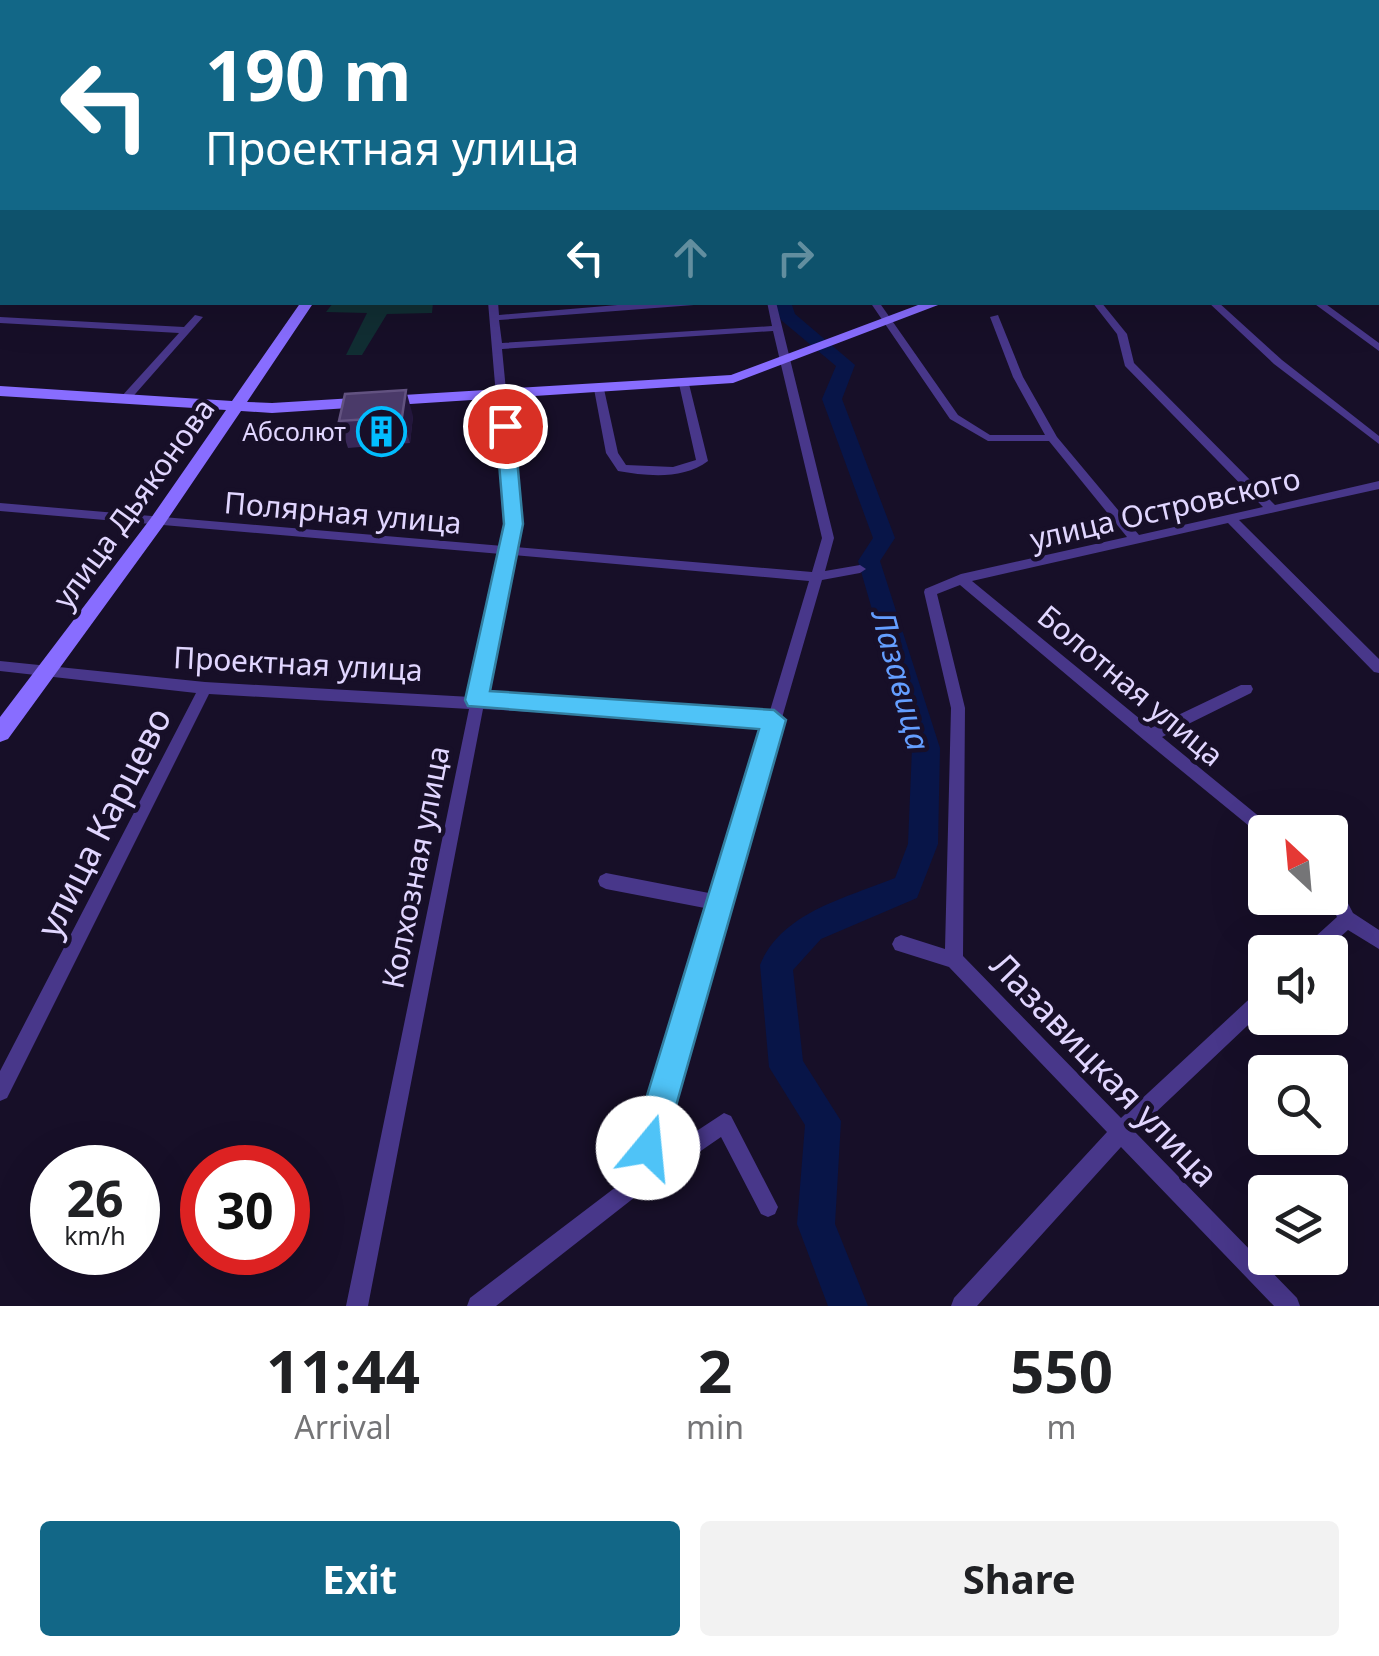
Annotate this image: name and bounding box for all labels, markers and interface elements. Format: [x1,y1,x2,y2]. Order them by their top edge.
text: 190 m [205,26,412,122]
icon: left [40,40,170,170]
text: Проектная улица [205,117,580,178]
icon: left [558,230,613,285]
icon: ahead [663,230,718,285]
icon: right [768,230,823,285]
pin [463,384,548,469]
street label: улица Дьяконова [43,390,223,616]
icon: arrive [478,399,533,454]
building icon: Абсолют [355,405,407,457]
place label: Абсолют [242,414,346,448]
street label: улица Островского [1026,457,1304,559]
street label: Полярная улица [223,481,463,543]
street label: Болотная улица [1030,595,1232,775]
water label: Лазавица [862,603,941,755]
street label: Проектная улица [172,636,424,690]
street label: улица Карцево [25,699,181,945]
street label: Колхозная улица [371,742,459,992]
north arrow [1248,815,1348,915]
map controls [1248,815,1348,1275]
button: sound [1248,935,1348,1035]
street label: Лазавицкая улица [981,941,1229,1197]
button: search [1248,1055,1348,1155]
position arrow [596,1096,700,1200]
speed limit sign: 30 [180,1145,310,1275]
text: 26 [66,1164,124,1232]
button: layers [1248,1175,1348,1275]
text: km/h [64,1218,126,1252]
text: 11:44 [266,1329,420,1411]
text: 2 [698,1329,732,1411]
text: 550 [1010,1329,1113,1411]
text: Arrival [294,1405,392,1448]
text: min [686,1405,744,1448]
text: m [1047,1405,1076,1448]
button: Exit [40,1521,680,1636]
button: Share [700,1521,1339,1636]

